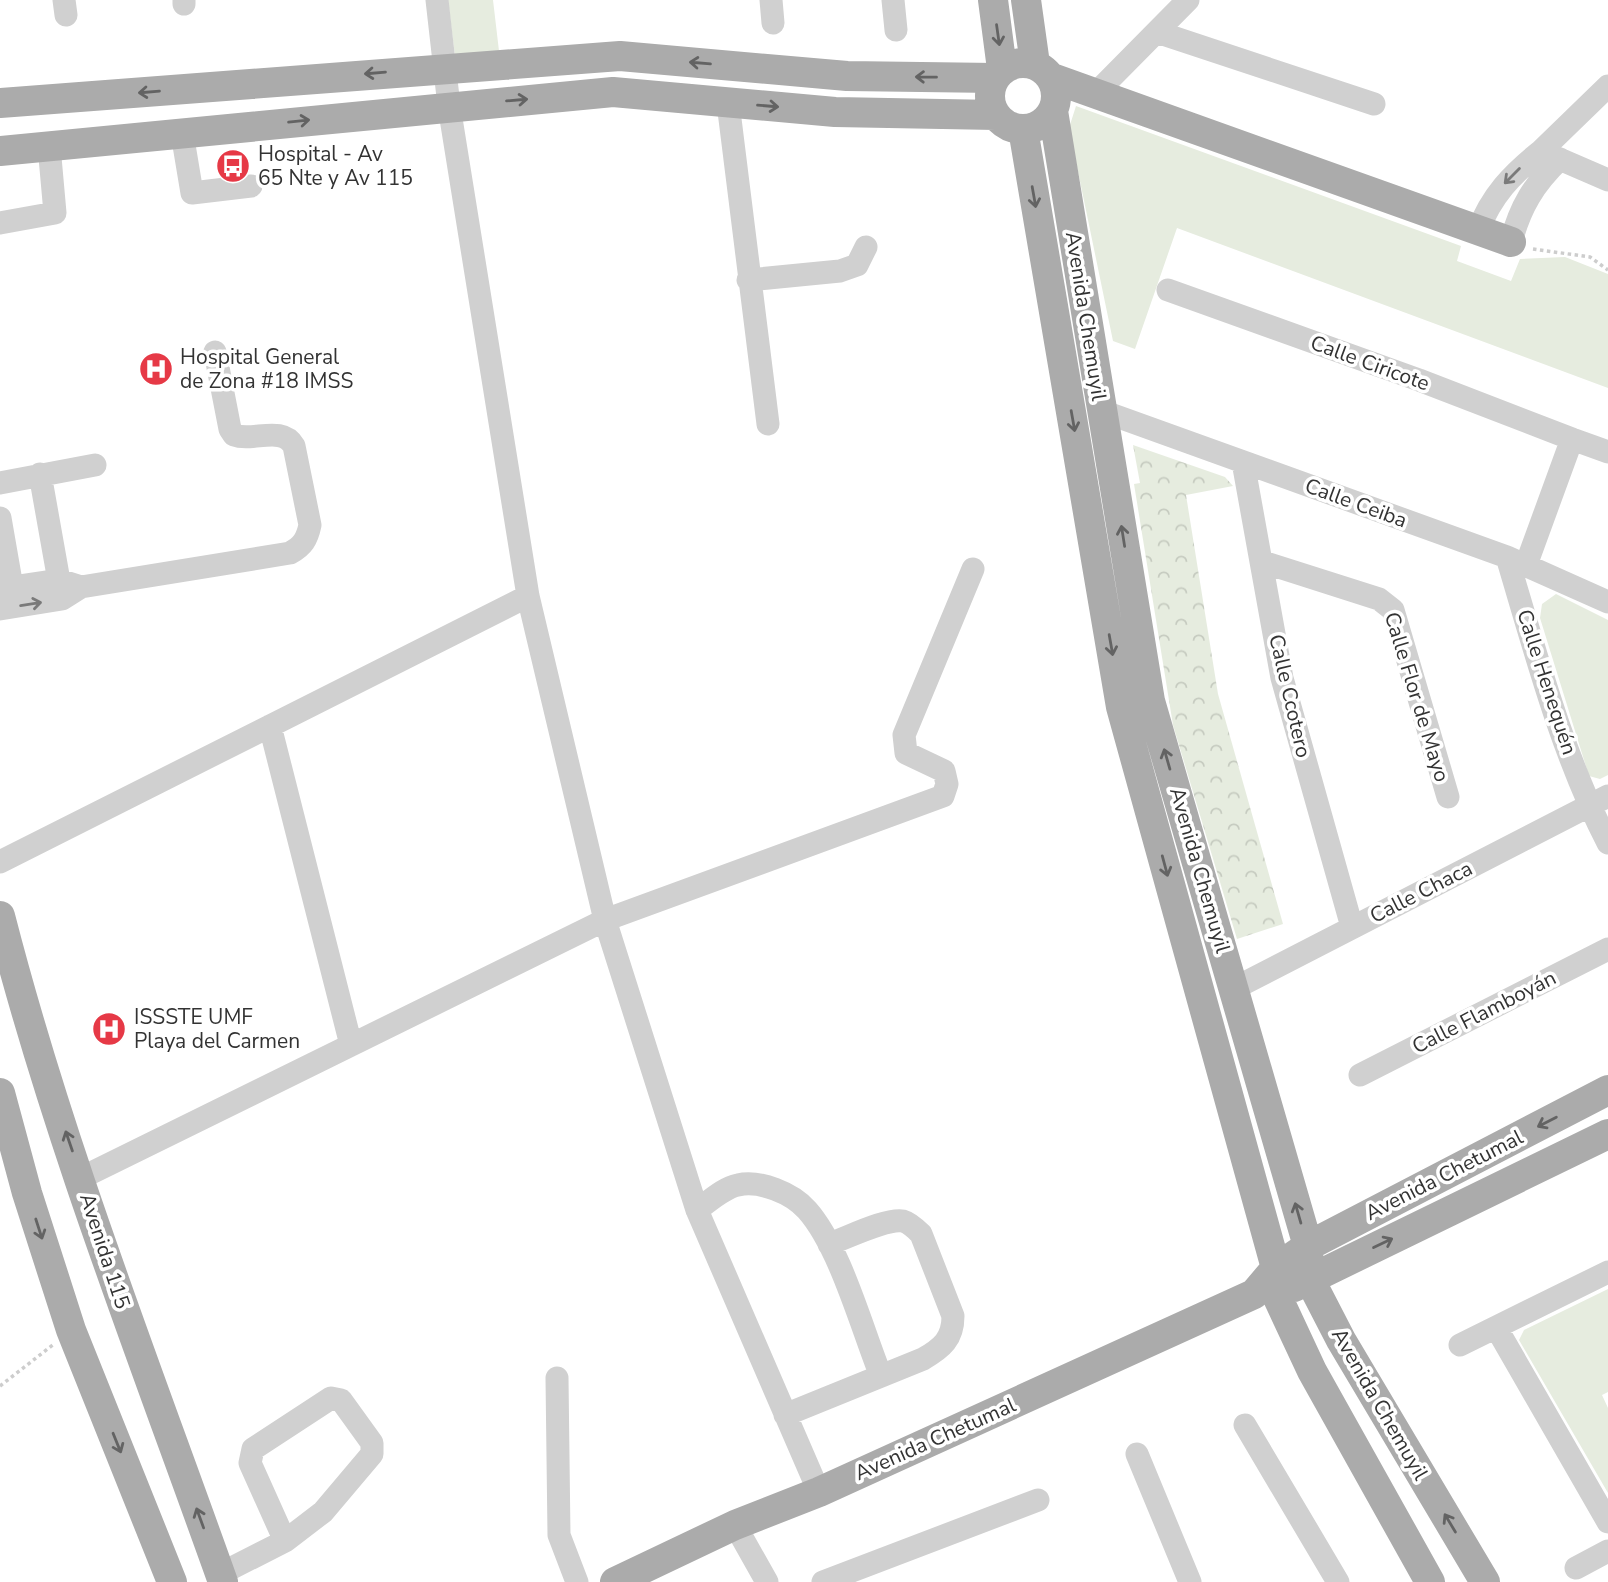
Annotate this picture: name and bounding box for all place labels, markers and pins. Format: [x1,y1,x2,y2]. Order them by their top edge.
place label: Hospital - Av 65 Nte y Av 115 [258,140,413,192]
bus stop icon: Hospital - Av 65 Nte y Av 115 [214,147,252,185]
place label: Hospital General de Zona #18 IMSS [180,343,353,395]
hospital icon: Hospital General de Zona #18 IMSS [137,350,175,388]
place label: ISSSTE UMF Playa del Carmen [134,1003,300,1055]
hospital icon: ISSSTE UMF Playa del Carmen [90,1010,128,1048]

